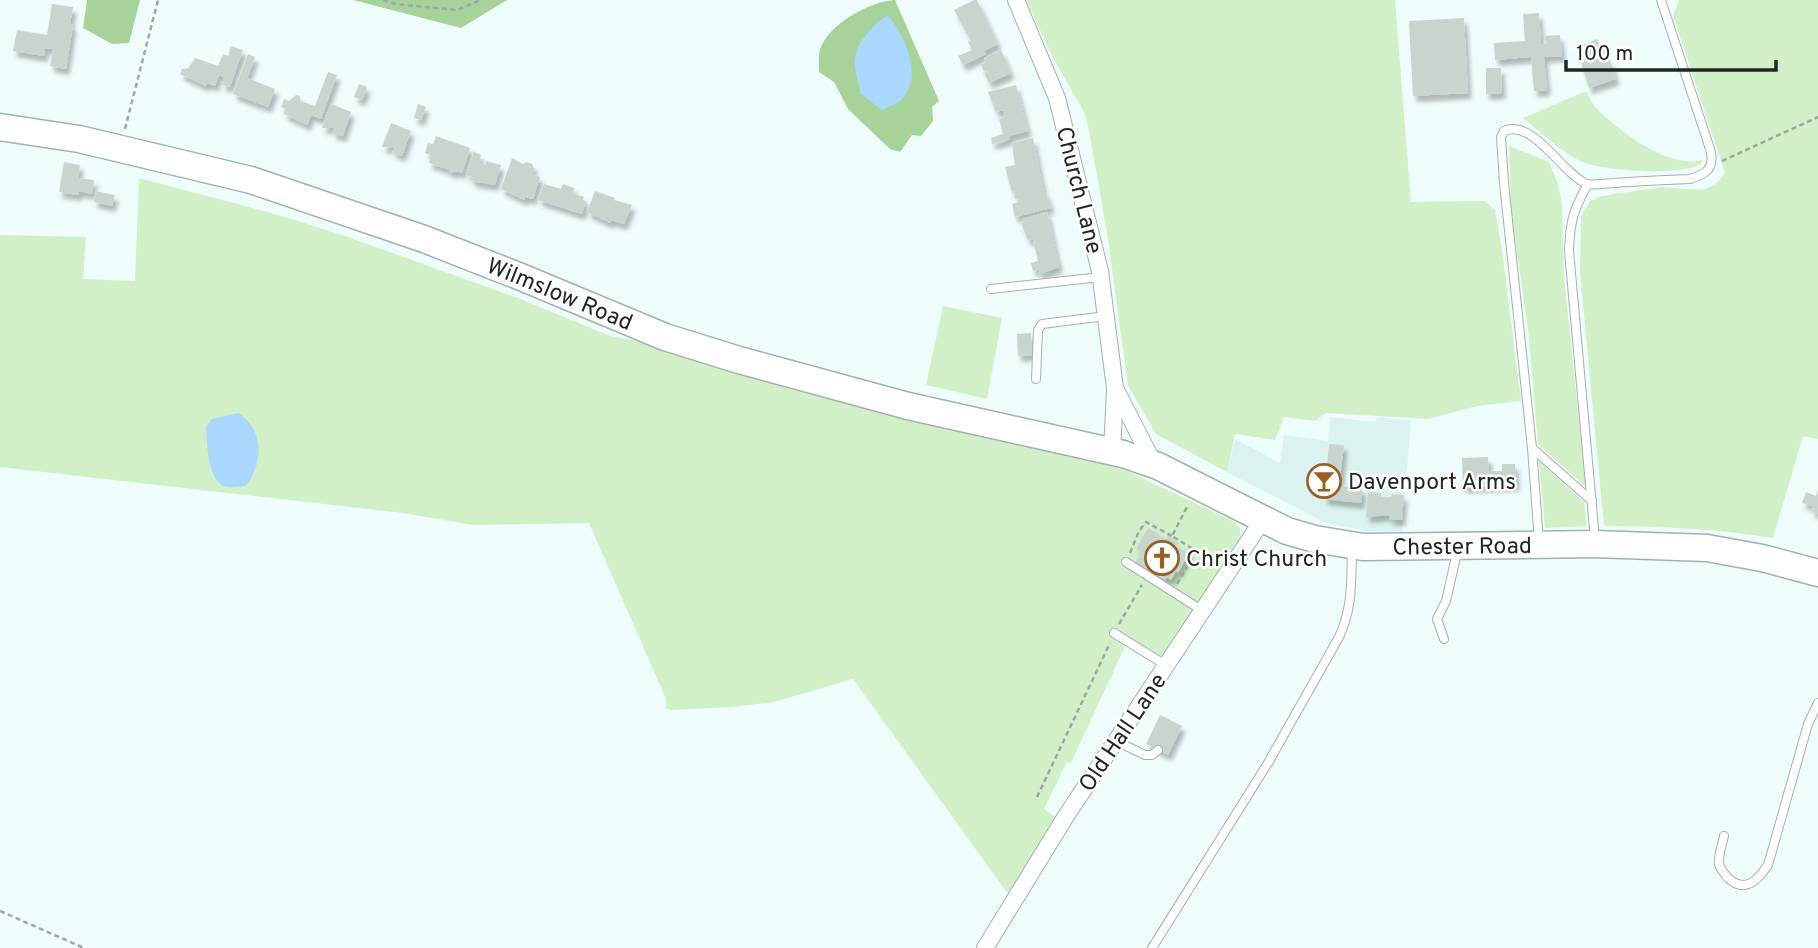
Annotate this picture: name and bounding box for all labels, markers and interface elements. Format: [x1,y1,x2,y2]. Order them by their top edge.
scale bar [1566,28,1776,72]
text: 100 m [1576,41,1633,68]
street label: Church Lane [1048,124,1107,257]
street label: Wilmslow Road [482,253,636,339]
bar icon: Davenport Arms [1305,462,1343,500]
place label: Davenport Arms [1348,469,1516,498]
street label: Chester Road [1392,533,1532,564]
church icon: Christ Church [1143,539,1181,577]
place label: Christ Church [1186,546,1327,575]
street label: Old Hall Lane [1074,668,1174,798]

